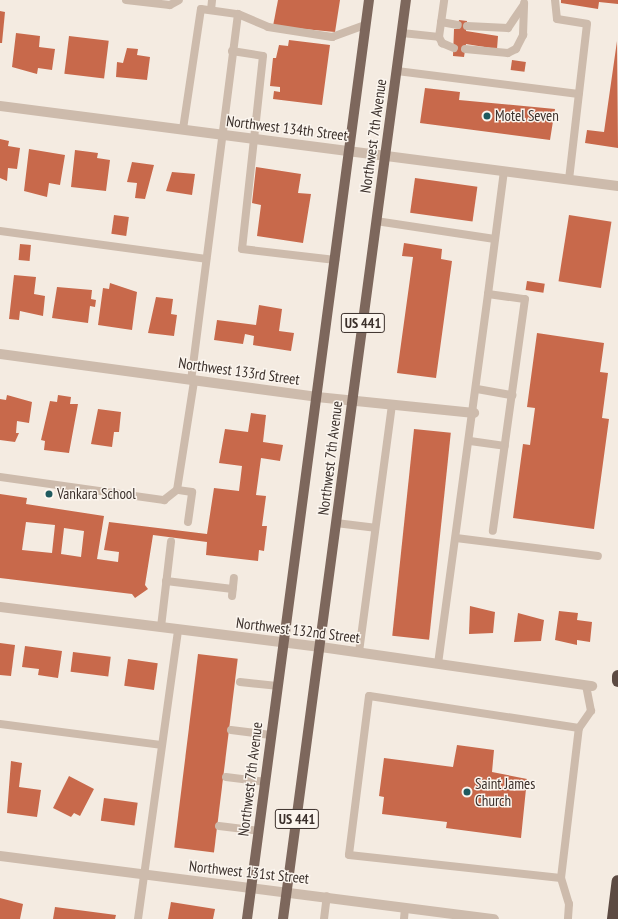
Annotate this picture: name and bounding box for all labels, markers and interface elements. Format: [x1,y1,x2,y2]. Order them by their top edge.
street label: Northwest 7th Avenue [356,78,390,194]
place label: Motel Seven [495,107,559,125]
marker: Motel Seven [482,111,492,121]
street label: Northwest 134th Street [225,112,349,144]
road number: US 441 [340,311,386,335]
street label: Northwest 133rd Street [177,354,301,388]
street label: Northwest 7th Avenue [314,400,346,516]
place label: Vankara School [57,485,136,503]
marker: Vankara School [44,489,54,499]
street label: Northwest 132nd Street [235,613,361,647]
street label: Northwest 7th Avenue [234,721,266,837]
place label: Saint James Church [475,774,535,809]
marker: Saint James Church [462,787,472,797]
road number: US 441 [274,807,320,831]
street label: Northwest 131st Street [188,857,310,887]

